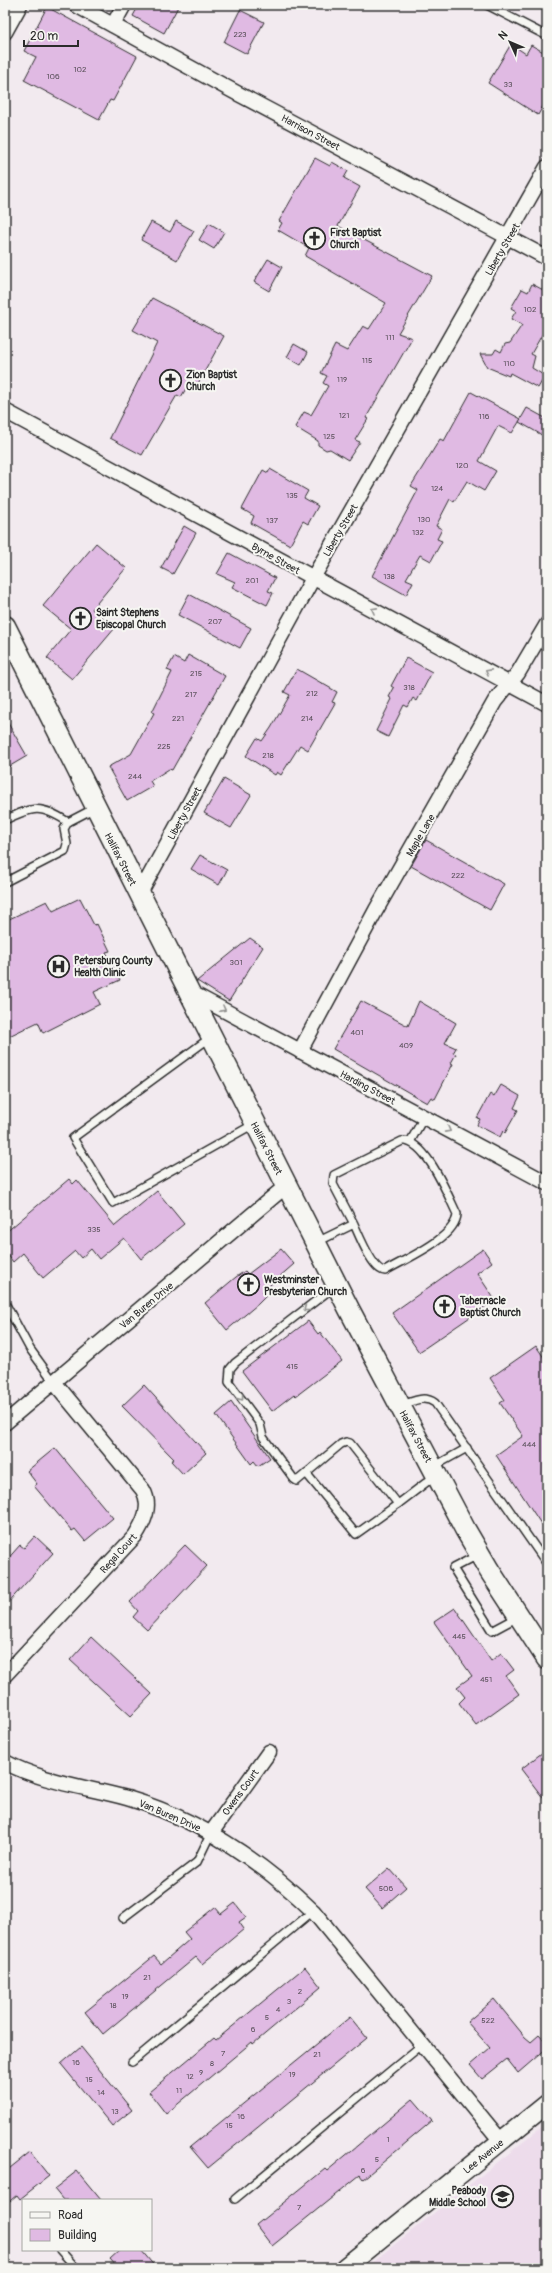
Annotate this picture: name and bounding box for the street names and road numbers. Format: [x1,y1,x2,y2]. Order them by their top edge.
street label: Harrison Street [279,112,343,154]
street label: Liberty Street [483,220,523,278]
street label: Liberty Street [321,501,361,559]
street label: Byrne Street [249,541,303,578]
street label: Liberty Street [165,784,205,842]
street label: Maple Lane [404,812,438,859]
street label: Halifax Street [102,831,139,889]
street label: Harding Street [338,1068,398,1108]
street label: Halifax Street [248,1120,285,1178]
street label: Van Buren Drive [117,1280,176,1332]
street label: Halifax Street [396,1408,434,1466]
street label: Regal Court [98,1531,140,1576]
street label: Owens Court [220,1766,262,1818]
street label: Van Buren Drive [137,1797,202,1834]
street label: Lee Avenue [461,2137,506,2177]

